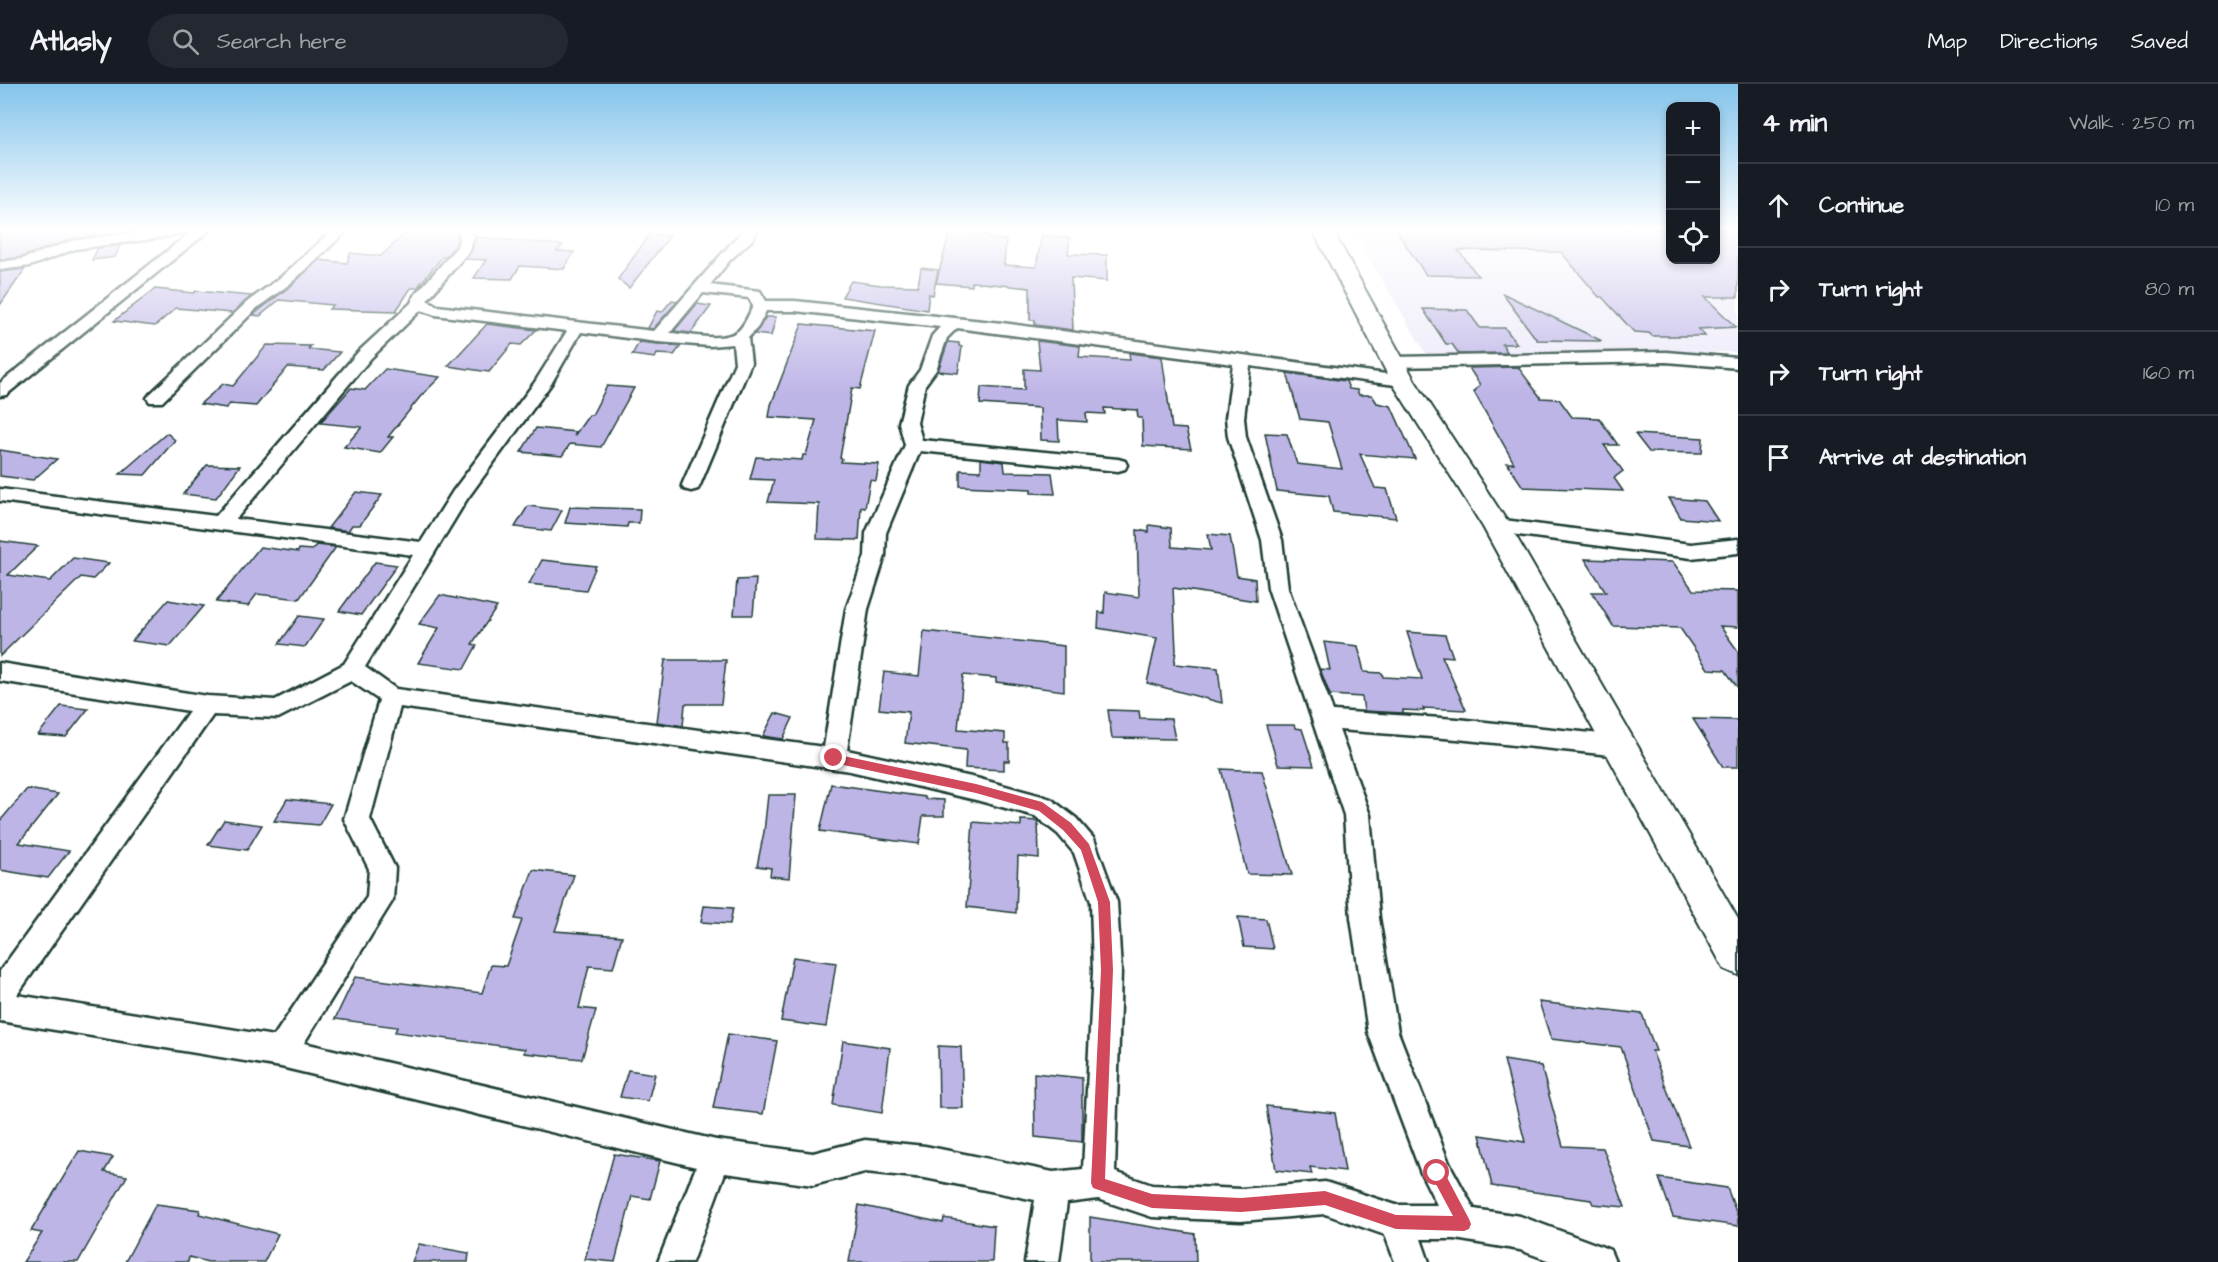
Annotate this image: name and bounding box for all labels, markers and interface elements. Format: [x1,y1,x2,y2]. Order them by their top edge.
search box [148,14,568,68]
text: Atlasly [30,22,112,61]
icon: search [169,25,202,58]
text: Search here [217,26,347,57]
text: Map [1927,27,1967,56]
text: Directions [2000,27,2098,56]
text: Saved [2131,27,2188,56]
map controls [1666,102,1720,264]
button: + [1666,102,1720,156]
text: 4 min [1762,105,1827,141]
text: Walk · 250 m [2069,109,2194,137]
button: − [1666,156,1720,210]
icon: ahead [1762,189,1795,222]
text: Continue [1819,190,1904,221]
text: 10 m [2155,191,2194,219]
button: locate [1666,210,1720,264]
icon: right [1762,273,1795,306]
text: Turn right [1819,274,1922,305]
text: 80 m [2145,275,2194,303]
icon: right [1762,357,1795,390]
text: Turn right [1819,358,1922,389]
text: 160 m [2143,359,2194,387]
icon: arrive [1762,441,1795,474]
text: Arrive at destination [1819,442,2026,473]
route end [820,744,846,770]
route start [1423,1159,1449,1185]

